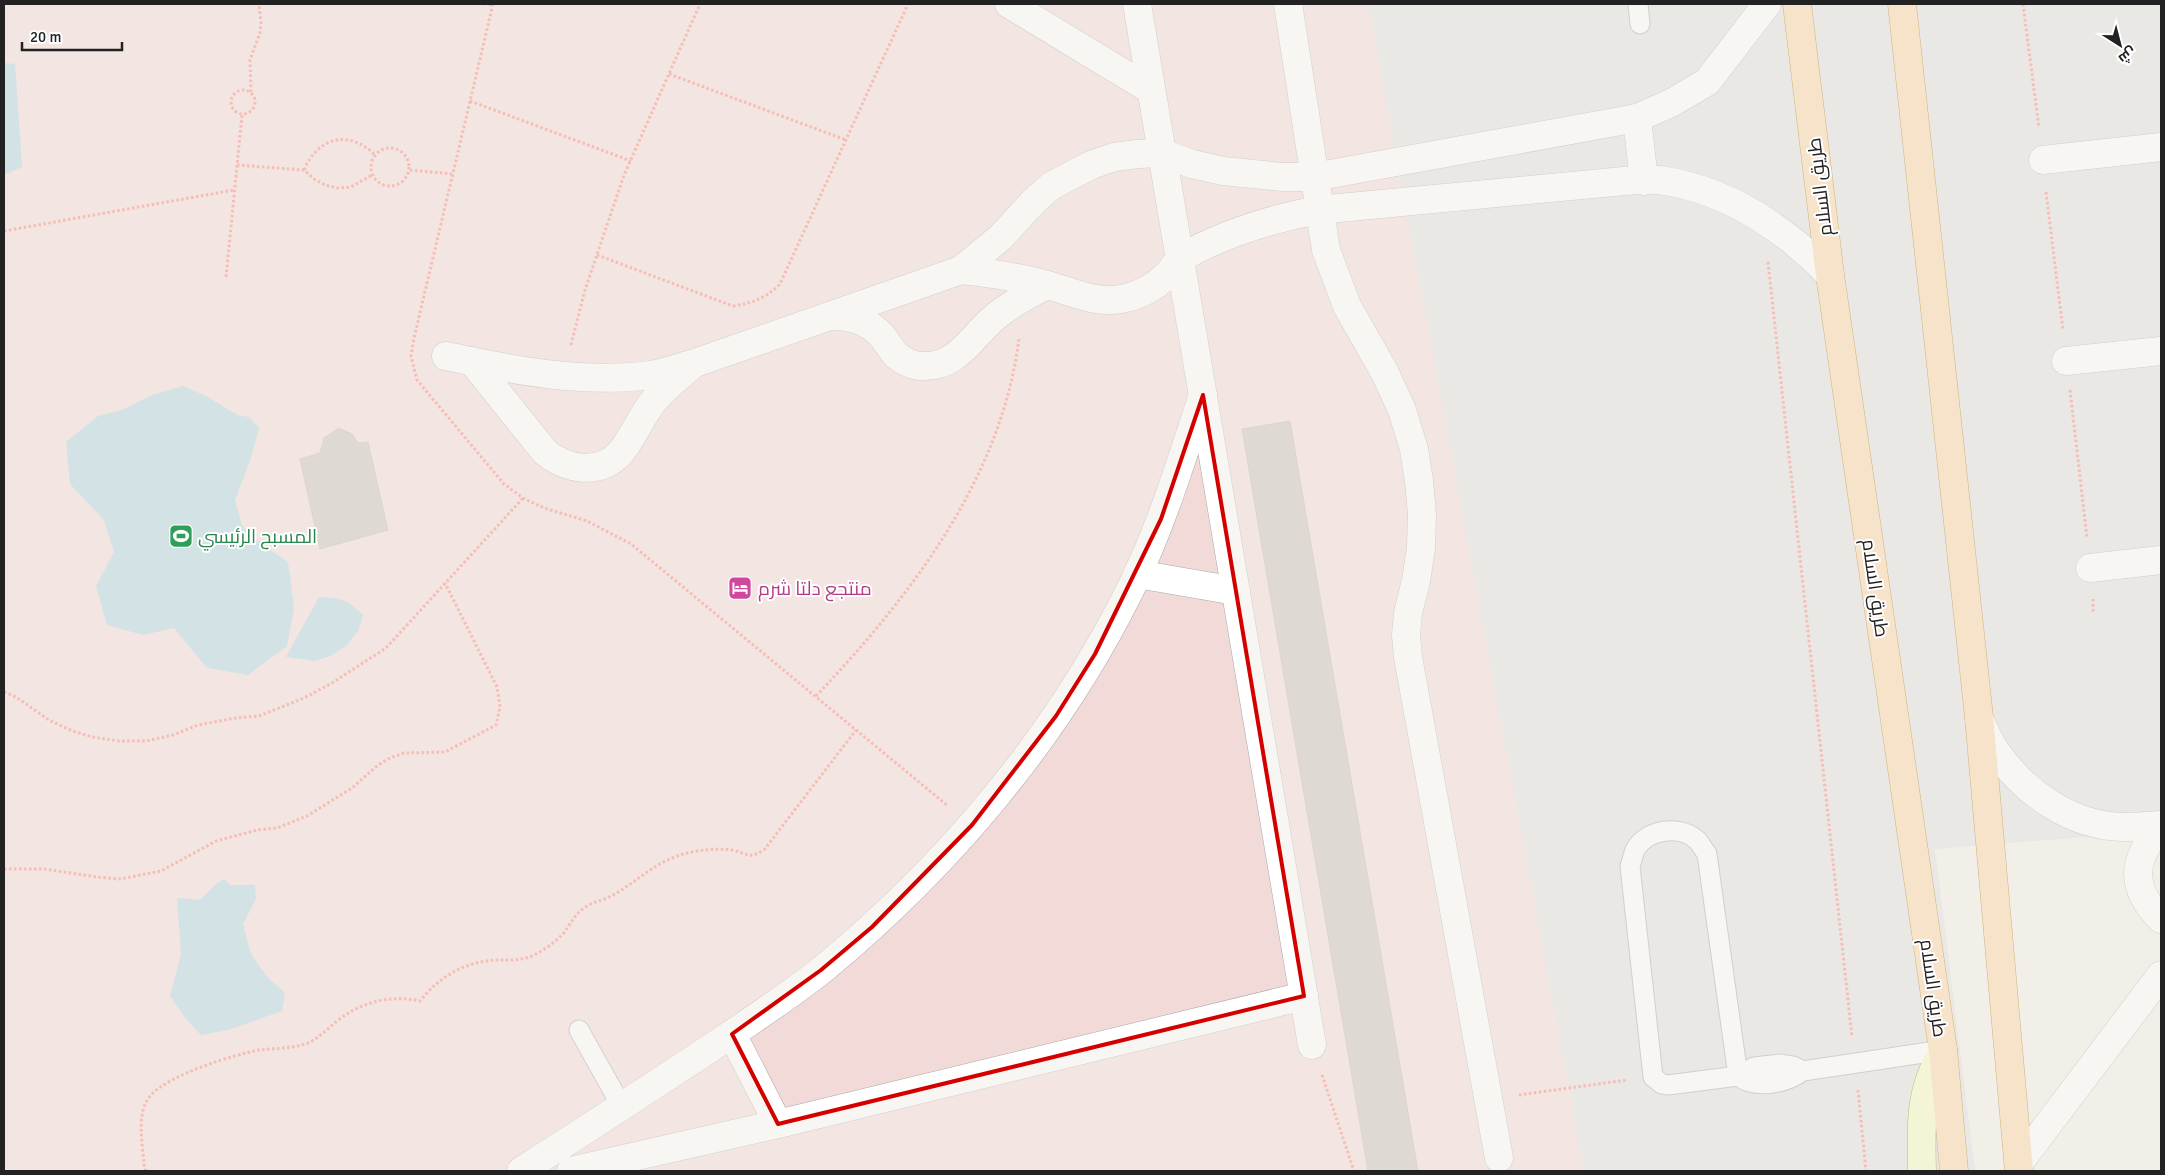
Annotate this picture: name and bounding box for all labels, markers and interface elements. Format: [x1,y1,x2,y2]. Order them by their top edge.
scale bar [22,20,122,52]
north arrow [2095,20,2145,70]
text: 20 m [30,28,61,46]
text: ش [2115,43,2140,67]
street label: طريق السلام [1802,136,1839,237]
sports icon: المسبح الرئيسي [168,523,194,549]
place label: المسبح الرئيسي [198,525,317,551]
street label: طريق السلام [1855,537,1894,639]
hotel icon: منتجع دلتا شرم [727,575,753,601]
place label: منتجع دلتا شرم [758,577,872,602]
street label: طريق السلام [1913,937,1952,1039]

